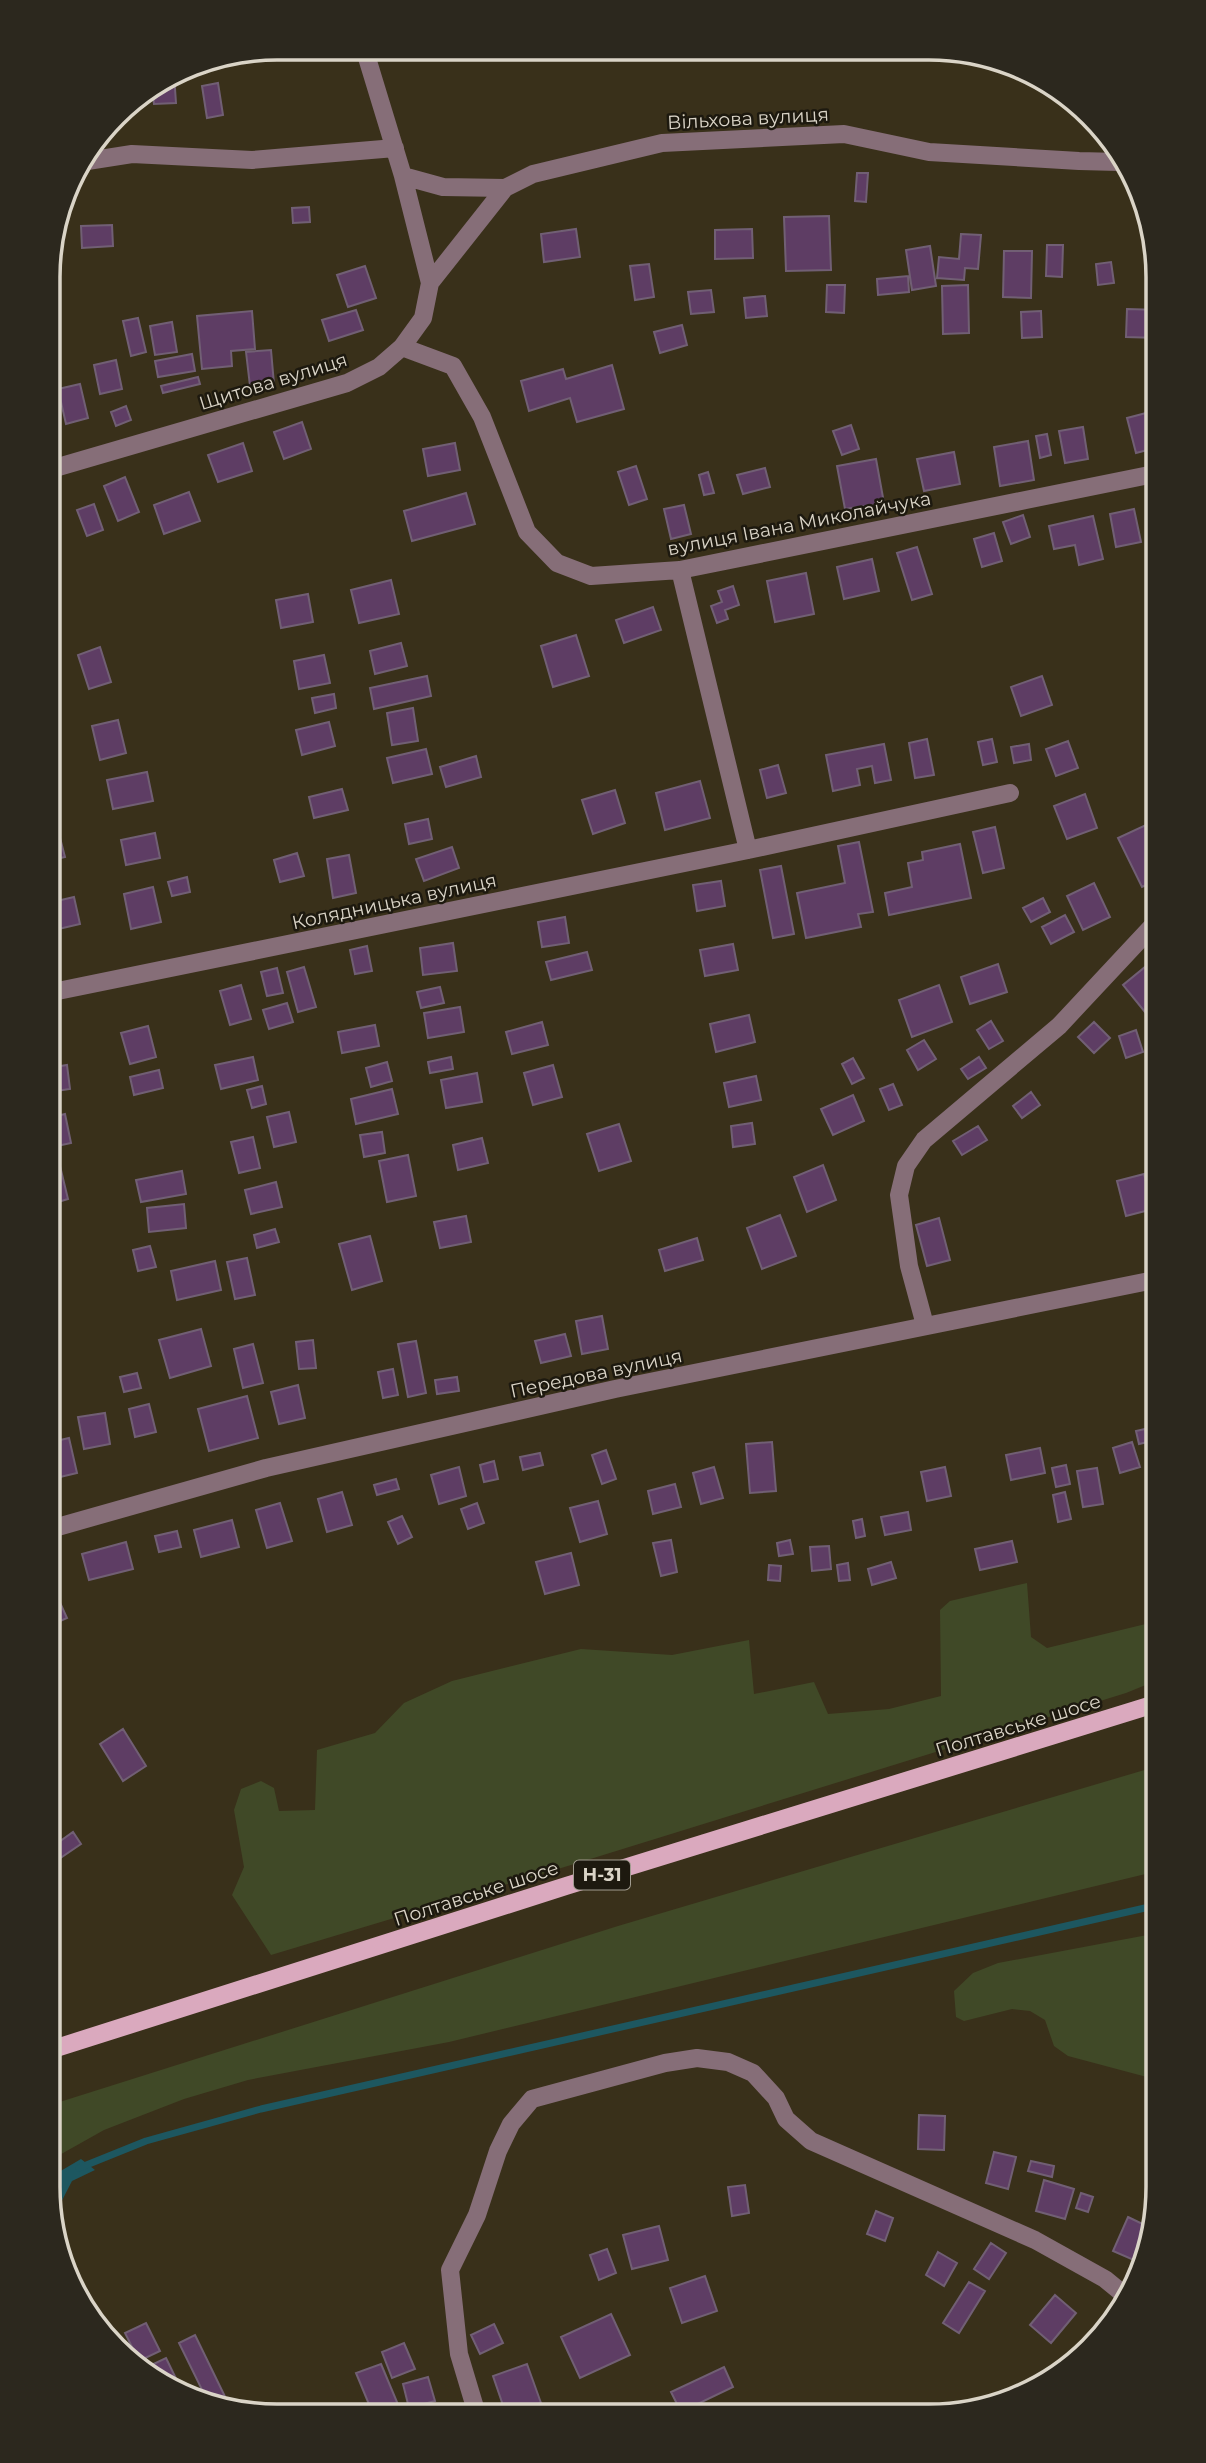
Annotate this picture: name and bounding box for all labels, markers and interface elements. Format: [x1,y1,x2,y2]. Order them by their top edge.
street label: Вільхова вулиця [667,103,830,134]
street label: Щитова вулиця [196,348,350,415]
street label: вулиця Івана Миколайчука [665,487,933,560]
street label: Колядницька вулиця [290,869,498,934]
street label: Передова вулиця [508,1344,684,1403]
street label: Полтавське шосе [932,1689,1104,1762]
street label: Полтавське шосе [391,1856,562,1931]
road number: Н-31 [574,1860,630,1889]

